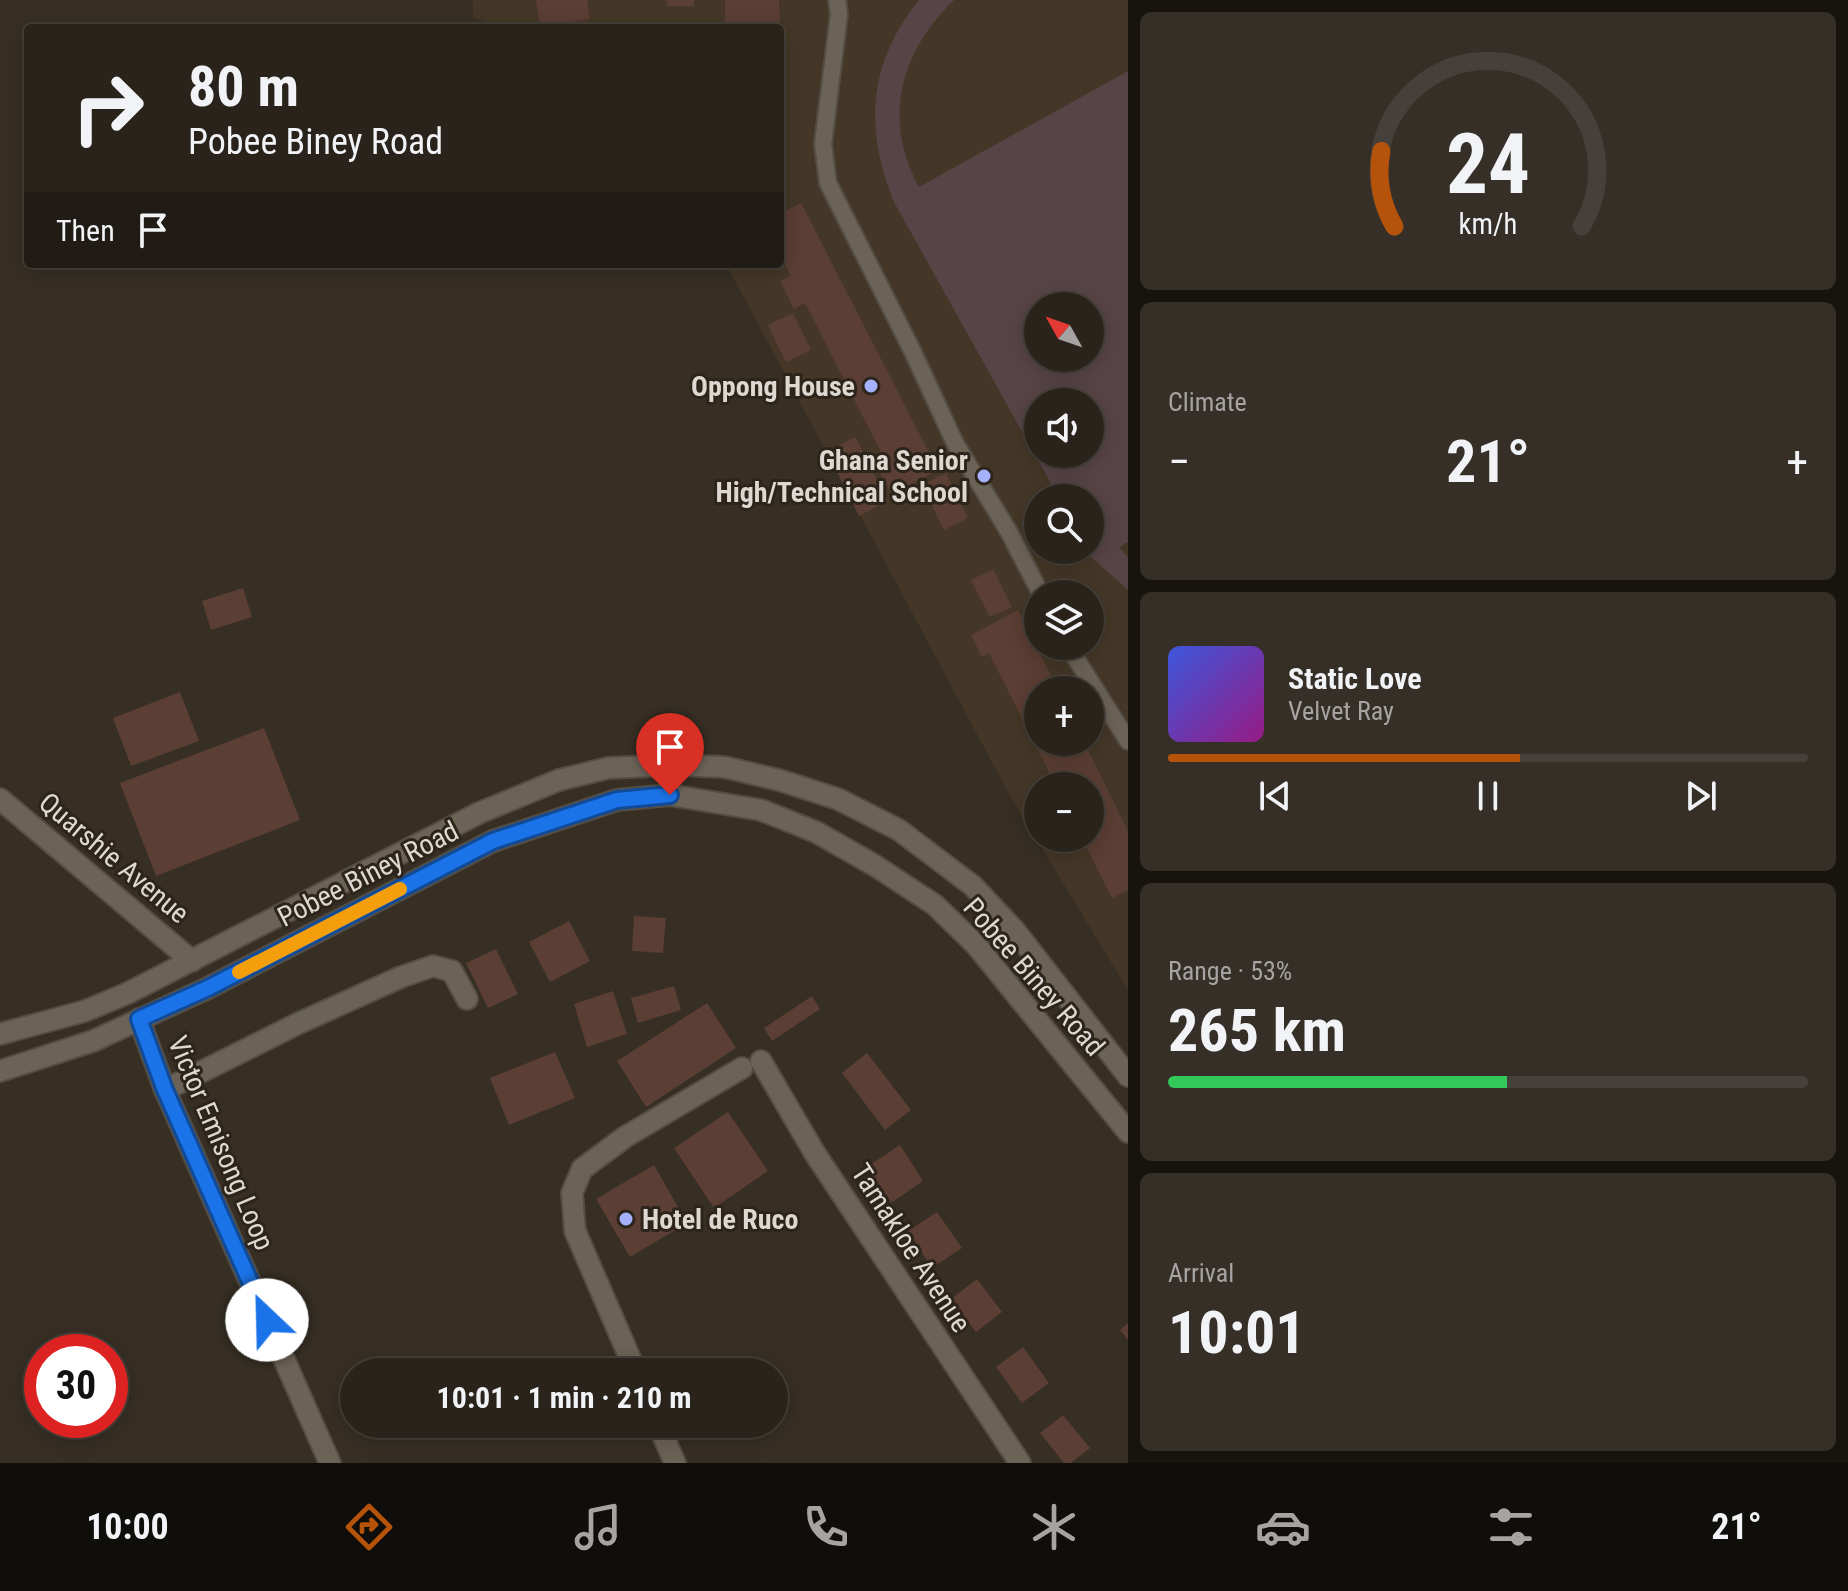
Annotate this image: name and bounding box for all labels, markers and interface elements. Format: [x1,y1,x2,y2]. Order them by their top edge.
text: 80 m [188,54,299,120]
icon: right [56,56,160,160]
text: 24 [1446,116,1530,213]
text: Pobee Biney Road [188,121,443,163]
text: km/h [1459,207,1517,241]
icon: arrive [131,208,175,252]
text: Then [56,213,115,248]
north arrow [1024,292,1104,372]
map controls [1024,292,1104,852]
place label: Oppong House [691,370,855,403]
marker: Oppong House [862,377,880,395]
text: Climate [1168,387,1247,417]
button: sound [1024,388,1104,468]
text: 21° [1446,426,1530,497]
text: − [1168,436,1190,488]
text: + [1786,436,1808,488]
place label: Ghana Senior High/Technical School [715,444,968,509]
marker: Ghana Senior High/Technical School [975,467,993,485]
button: search [1024,484,1104,564]
button: layers [1024,580,1104,660]
text: Static Love [1288,661,1422,696]
button: + [1024,676,1104,756]
text: Velvet Ray [1288,696,1394,726]
pin [636,713,704,795]
icon: arrive [648,725,692,769]
button: − [1024,772,1104,852]
icon: previous [1253,774,1297,818]
icon: pause [1466,774,1510,818]
icon: next [1679,774,1723,818]
street label: Quarshie Avenue [32,786,196,930]
street label: Pobee Biney Road [272,814,464,934]
street label: Pobee Biney Road [956,891,1112,1063]
text: Range · 53% [1168,956,1292,986]
text: 265 km [1168,995,1346,1066]
street label: Victor Emisong Loop [161,1031,281,1255]
street label: Tamakloe Avenue [844,1158,978,1338]
place label: Hotel de Ruco [642,1203,798,1236]
marker: Hotel de Ruco [617,1210,635,1228]
text: Arrival [1168,1258,1234,1288]
position arrow [225,1278,309,1362]
text: 10:01 [1168,1297,1306,1368]
speed limit sign: 30 [24,1334,128,1438]
text: 10:01 · 1 min · 210 m [437,1380,691,1415]
icon: directions [341,1499,397,1555]
icon: music [570,1499,626,1555]
icon: phone [798,1499,854,1555]
icon: climate [1026,1499,1082,1555]
icon: car [1255,1499,1311,1555]
icon: filters [1483,1499,1539,1555]
text: 10:00 [86,1506,169,1548]
text: 21° [1711,1506,1762,1548]

